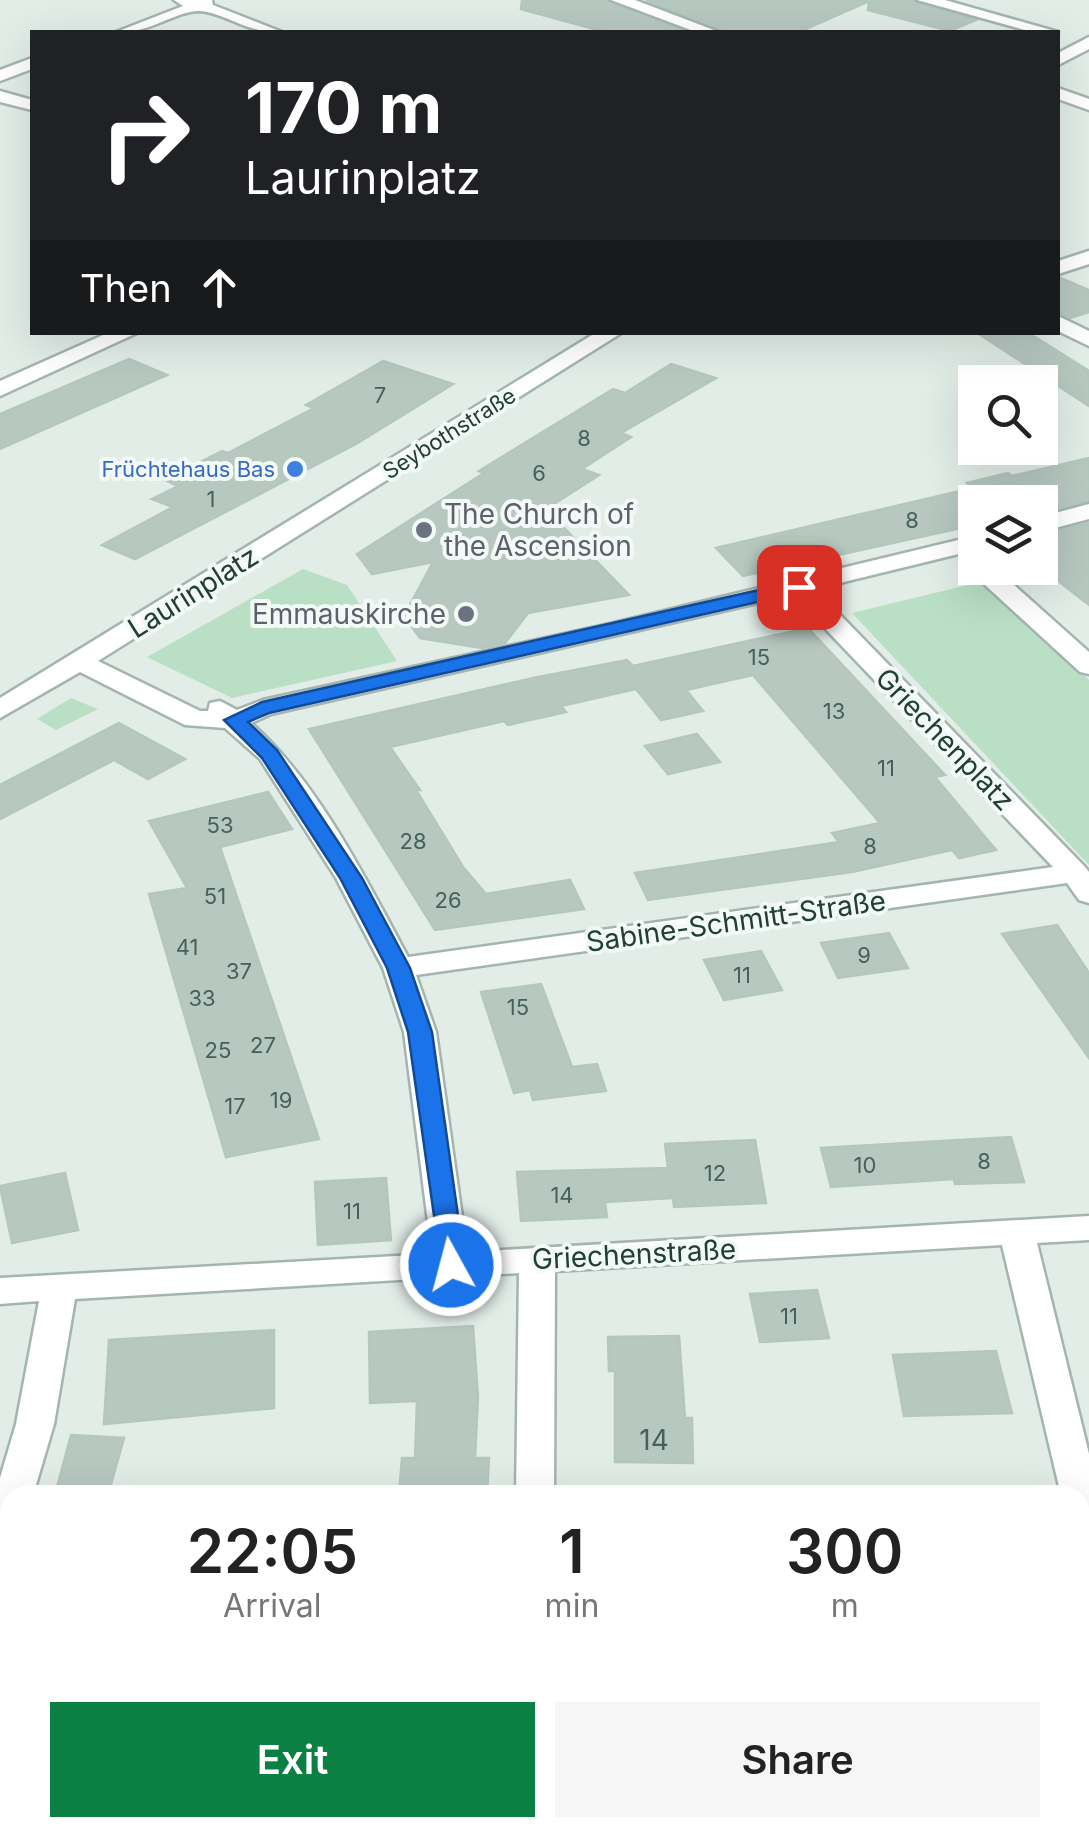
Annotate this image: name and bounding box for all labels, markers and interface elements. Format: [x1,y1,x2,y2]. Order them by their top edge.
text: 170 m [245,65,442,150]
icon: right [80,70,210,200]
text: Laurinplatz [245,150,481,205]
icon: ahead [192,260,247,315]
text: Then [80,265,172,311]
map controls [958,365,1058,585]
button: search [958,365,1058,465]
house number: 7 [374,382,386,408]
street label: Seybothstraße [378,382,520,484]
house number: 8 [577,425,591,451]
place label: Früchtehaus Bas [101,456,275,482]
marker: Früchtehaus Bas [284,458,306,480]
house number: 6 [532,460,546,486]
button: layers [958,485,1058,585]
house number: 1 [207,486,215,512]
place label: The Church of the Ascension [444,497,634,563]
house number: 8 [905,507,919,533]
marker: The Church of the Ascension [413,519,435,541]
street label: Laurinplatz [122,539,264,645]
pin [757,545,842,630]
icon: arrive [772,560,827,615]
place label: Emmauskirche [252,597,446,631]
marker: Emmauskirche [455,603,477,625]
house number: 15 [748,644,770,670]
street label: Griechenplatz [869,661,1021,817]
house number: 13 [823,698,845,724]
house number: 11 [877,755,895,781]
house number: 53 [207,812,233,838]
house number: 28 [399,828,427,854]
house number: 8 [863,833,877,859]
house number: 51 [204,883,226,909]
street label: Sabine-Schmitt-Straße [584,883,888,959]
house number: 26 [434,887,462,913]
house number: 41 [176,934,198,960]
house number: 9 [857,942,871,968]
house number: 37 [226,958,252,984]
house number: 11 [733,962,751,988]
house number: 33 [188,985,216,1011]
house number: 15 [507,994,529,1020]
house number: 27 [250,1032,276,1058]
house number: 25 [205,1037,231,1063]
house number: 19 [270,1087,292,1113]
house number: 17 [224,1093,246,1119]
house number: 8 [977,1148,991,1174]
house number: 10 [854,1152,876,1178]
house number: 12 [704,1160,726,1186]
house number: 14 [550,1182,574,1208]
house number: 11 [343,1198,361,1224]
position arrow [399,1213,503,1317]
street label: Griechenstraße [531,1232,737,1276]
house number: 11 [780,1303,798,1329]
house number: 14 [639,1423,669,1457]
text: 22:05 [187,1515,358,1587]
text: 1 [559,1515,585,1587]
text: 300 [786,1515,903,1587]
text: Arrival [223,1586,322,1625]
text: min [545,1586,599,1625]
text: m [831,1586,859,1625]
button: Exit [50,1702,535,1817]
button: Share [555,1702,1040,1817]

